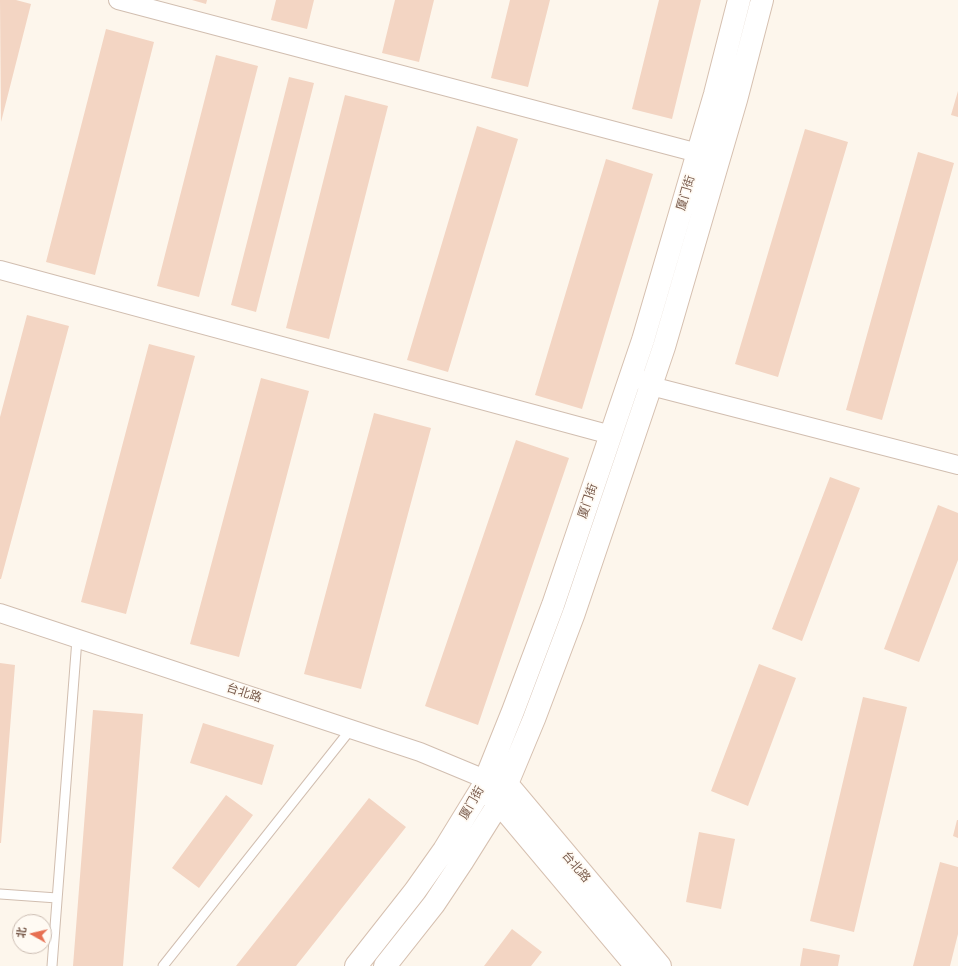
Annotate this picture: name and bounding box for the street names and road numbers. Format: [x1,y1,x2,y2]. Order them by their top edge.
street label: 厦门街 [674,174,698,212]
street label: 厦门街 [575,482,601,520]
street label: 台北路 [225,681,263,705]
street label: 厦门街 [457,784,487,822]
street label: 台北路 [559,849,593,885]

